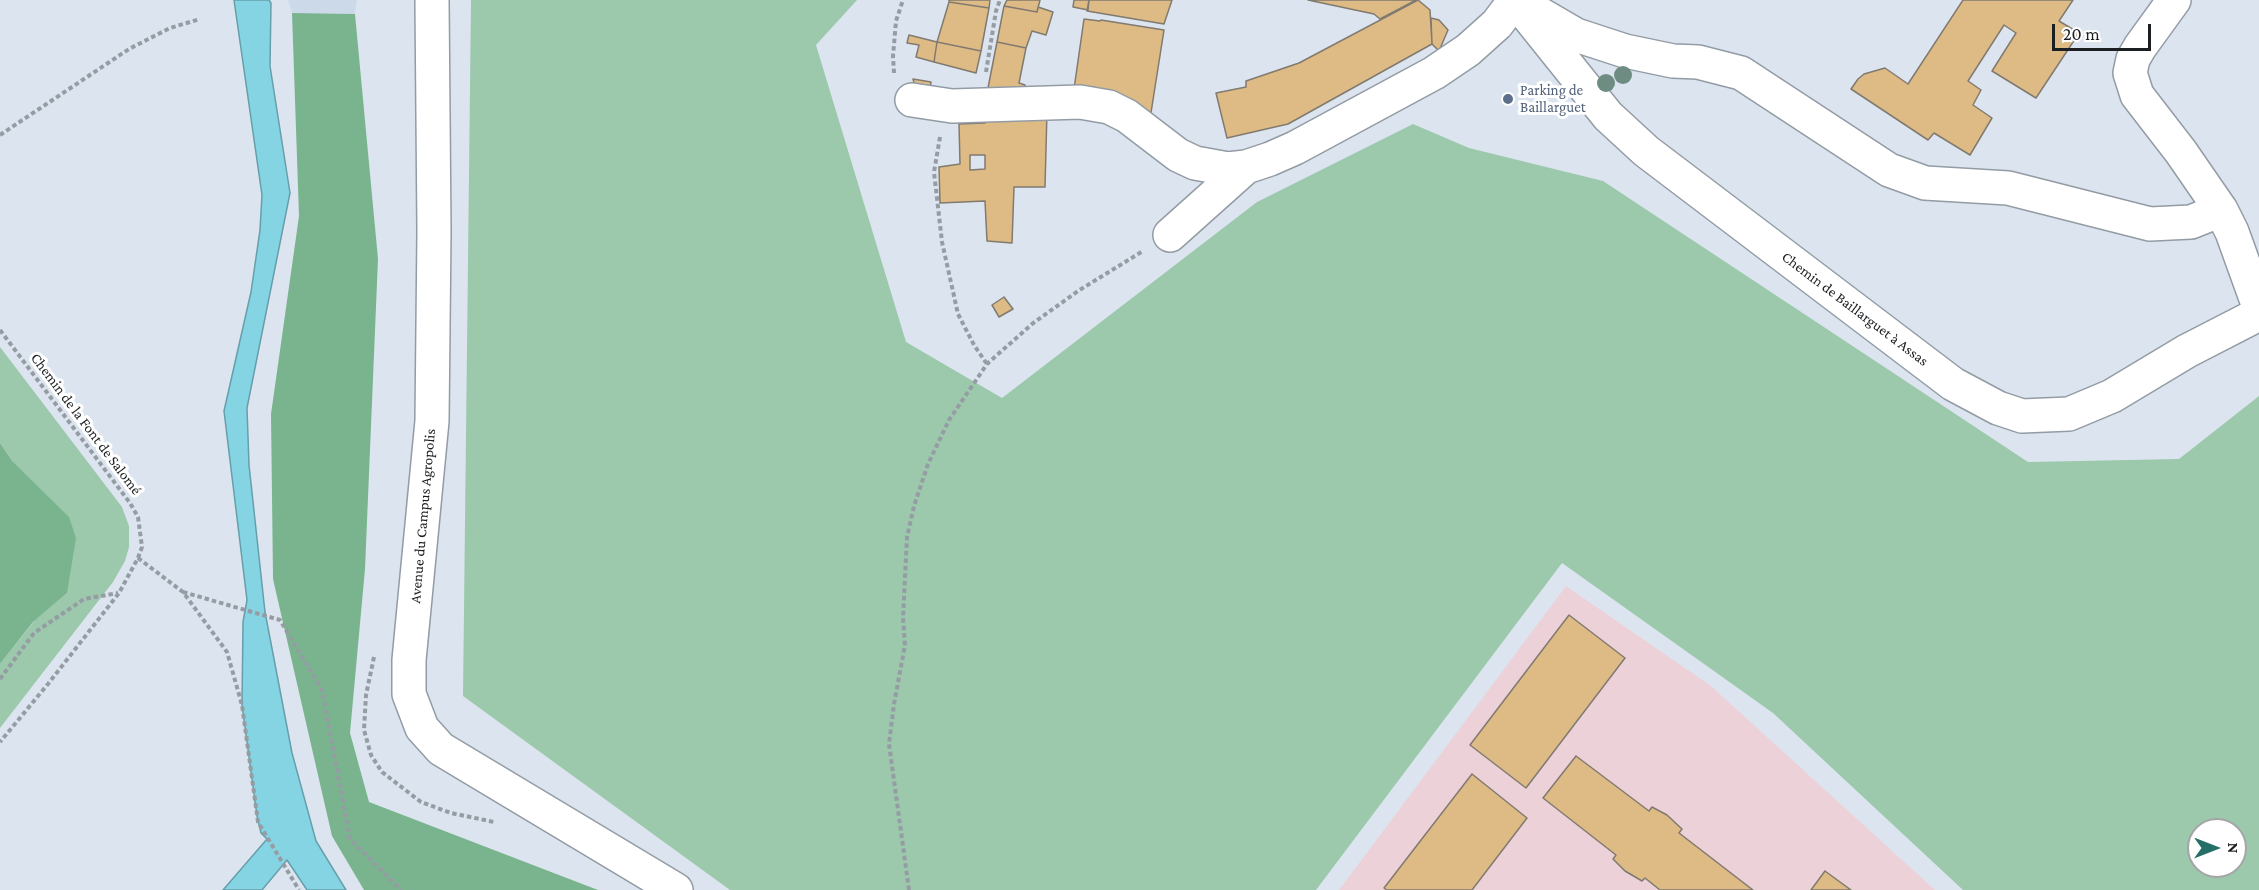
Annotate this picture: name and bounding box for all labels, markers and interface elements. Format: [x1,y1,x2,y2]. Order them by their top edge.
scale bar [2055,12,2154,50]
text: 20 m [2063,24,2100,44]
place label: Parking de Baillarguet [1520,81,1586,116]
marker: Parking de Baillarguet [1501,92,1515,106]
street label: Chemin de Baillarguet à Assas [1778,248,1932,370]
street label: Chemin de la Font de Salomé [27,350,145,498]
street label: Avenue du Campus Agropolis [406,428,440,604]
north arrow [2187,818,2247,878]
text: N [2225,843,2242,853]

